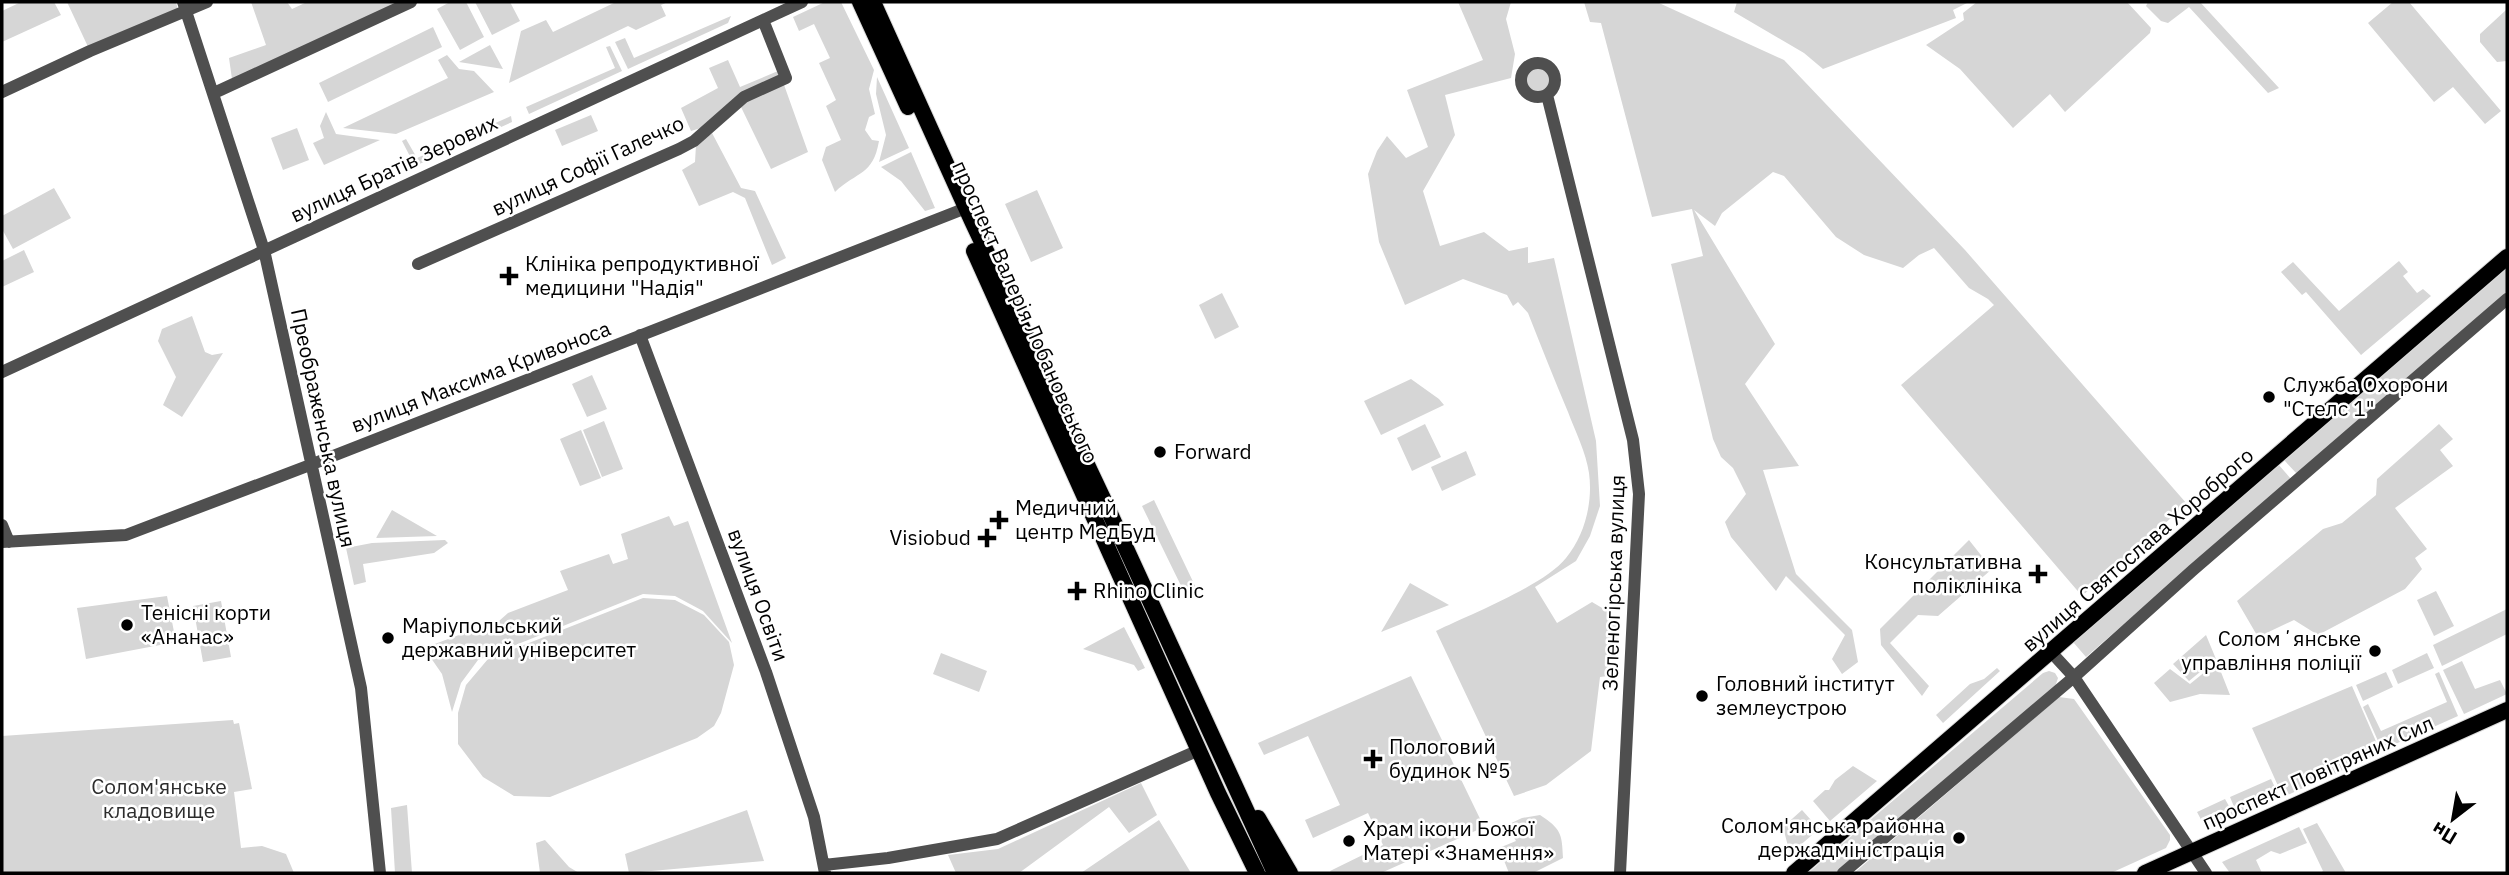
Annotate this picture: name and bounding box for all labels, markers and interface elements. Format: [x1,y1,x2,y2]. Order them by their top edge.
street label: вулиця Братів Зерових [285,108,502,228]
street label: вулиця Софії Галечко [487,108,688,222]
street label: проспект Валерія Лобановського [946,156,1106,467]
place label: Клініка репродуктивної медицини "Надія" [525,249,759,301]
marker: Клініка репродуктивної медицини "Надія" [499,266,519,286]
street label: Преображенська вулиця [285,306,363,550]
street label: вулиця Максима Кривоноса [347,314,614,439]
place label: Служба Охорони "Стелс 1" [2283,370,2448,422]
marker: Служба Охорони "Стелс 1" [2261,389,2277,405]
place label: Forward [1174,437,1252,465]
street label: вулиця Святослава Хороброго [2016,441,2259,658]
marker: Forward [1152,444,1168,460]
street label: Зеленогірська вулиця [1595,474,1631,692]
place label: Медичний центр МедБуд [1015,493,1155,545]
marker: Медичний центр МедБуд [989,510,1009,530]
place label: Visiobud [889,523,971,551]
street label: вулиця Освіти [722,524,796,665]
marker: Visiobud [977,528,997,548]
place label: Консультативна поліклініка [1864,547,2022,599]
marker: Консультативна поліклініка [2028,564,2048,584]
place label: Rhino Clinic [1093,576,1204,604]
marker: Rhino Clinic [1067,581,1087,601]
place label: Тенісні корти «Ананас» [141,598,271,650]
place label: Маріупольський державний університет [402,611,636,663]
marker: Тенісні корти «Ананас» [119,617,135,633]
place label: Соломʼянське управління поліції [2181,624,2362,676]
marker: Маріупольський державний університет [380,630,396,646]
marker: Соломʼянське управління поліції [2367,643,2383,659]
place label: Головний інститут землеустрою [1716,669,1895,721]
marker: Головний інститут землеустрою [1694,688,1710,704]
street label: проспект Повітряних Сил [2197,708,2438,836]
place label: Пологовий будинок №5 [1389,732,1511,784]
marker: Пологовий будинок №5 [1363,749,1383,769]
park label: Солом'янське кладовище [91,772,227,824]
north arrow [2418,784,2488,854]
place label: Солом'янська районна держадміністрація [1721,811,1945,863]
place label: Храм ікони Божої Матері «Знамення» [1363,814,1554,866]
text: Пн [2427,817,2461,850]
marker: Солом'янська районна держадміністрація [1951,830,1967,846]
marker: Храм ікони Божої Матері «Знамення» [1341,833,1357,849]

